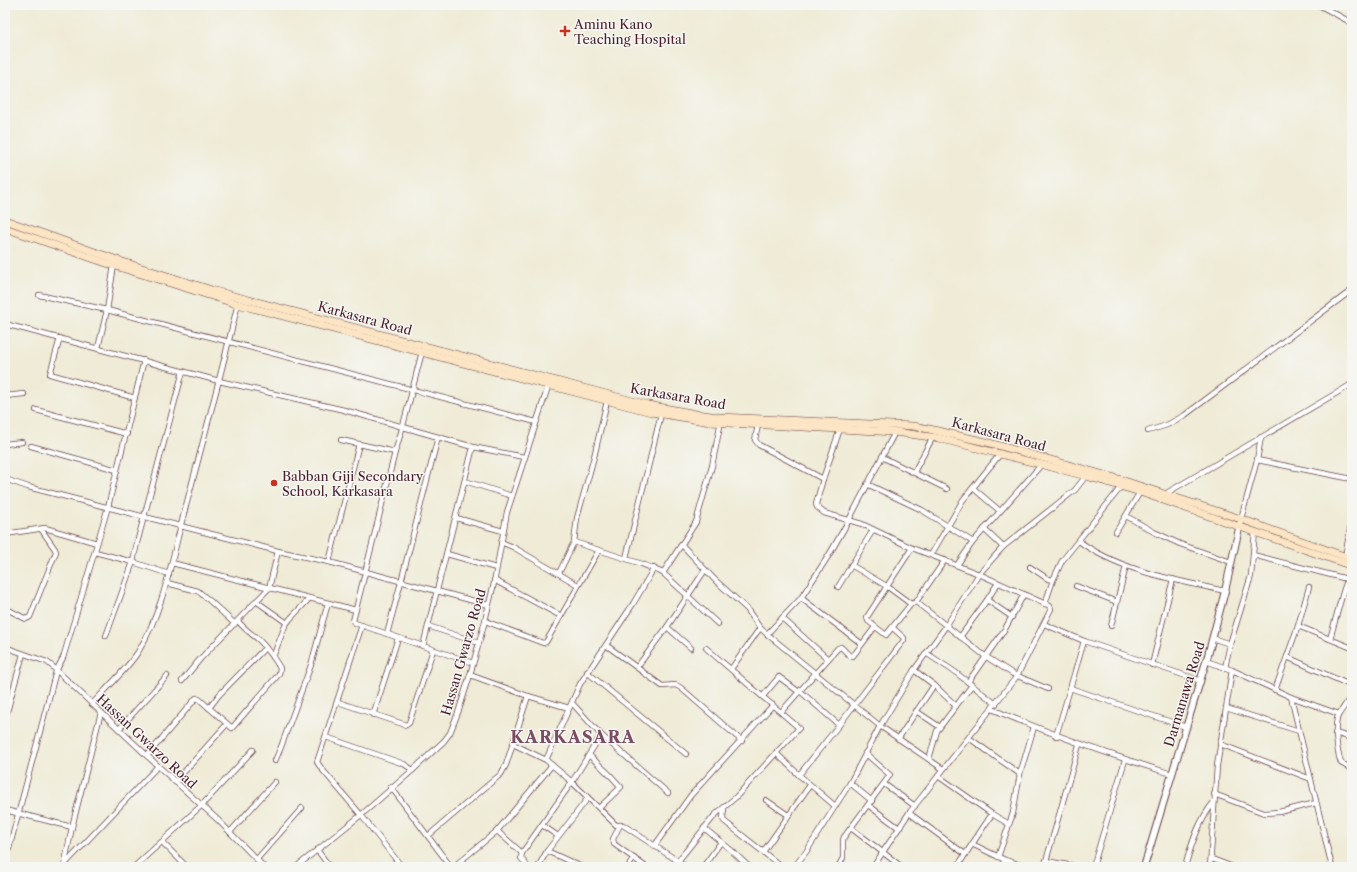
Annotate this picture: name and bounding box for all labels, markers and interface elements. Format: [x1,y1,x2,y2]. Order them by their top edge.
place label: Aminu Kano Teaching Hospital [573,16,686,47]
marker: Aminu Kano Teaching Hospital [559,25,571,37]
street label: Karkasara Road [316,298,414,338]
street label: Karkasara Road [629,380,727,412]
street label: Karkasara Road [950,414,1048,454]
place label: Babban Giji Secondary School, Karkasara [282,468,424,499]
marker: Babban Giji Secondary School, Karkasara [269,478,279,488]
street label: Hassan Gwarzo Road [437,587,489,717]
street label: Darmanawa Road [1160,639,1208,749]
street label: Hassan Gwarzo Road [94,690,200,792]
district label: KARKASARA [510,727,636,747]

